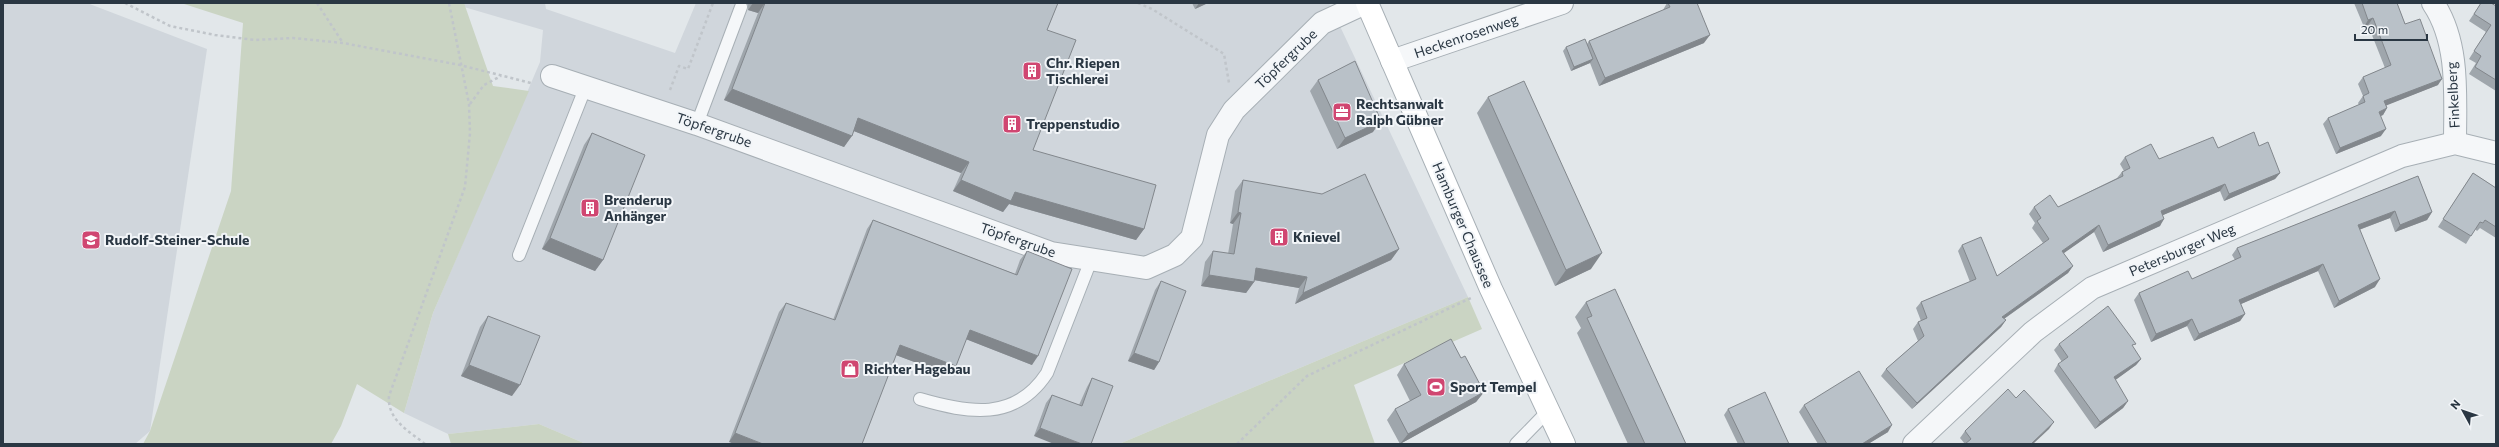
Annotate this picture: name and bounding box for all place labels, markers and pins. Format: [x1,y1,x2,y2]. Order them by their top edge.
place label: Chr. Riepen Tischlerei [1046,54,1120,87]
building icon: Chr. Riepen Tischlerei [1021,60,1043,82]
place label: Rechtsanwalt Ralph Gübner [1356,95,1444,128]
office icon: Rechtsanwalt Ralph Gübner [1331,101,1353,123]
building icon: Treppenstudio [1001,113,1023,135]
place label: Treppenstudio [1026,115,1120,132]
place label: Brenderup Anhänger [604,191,672,224]
building icon: Brenderup Anhänger [579,197,601,219]
building icon: Knievel [1268,226,1290,248]
place label: Knievel [1293,228,1340,245]
school or university icon: Rudolf-Steiner-Schule [80,229,102,251]
place label: Rudolf-Steiner-Schule [105,231,249,248]
shop icon: Richter Hagebau [839,358,861,380]
place label: Richter Hagebau [864,360,971,377]
sports icon: Sport Tempel [1425,376,1447,398]
place label: Sport Tempel [1450,378,1537,395]

